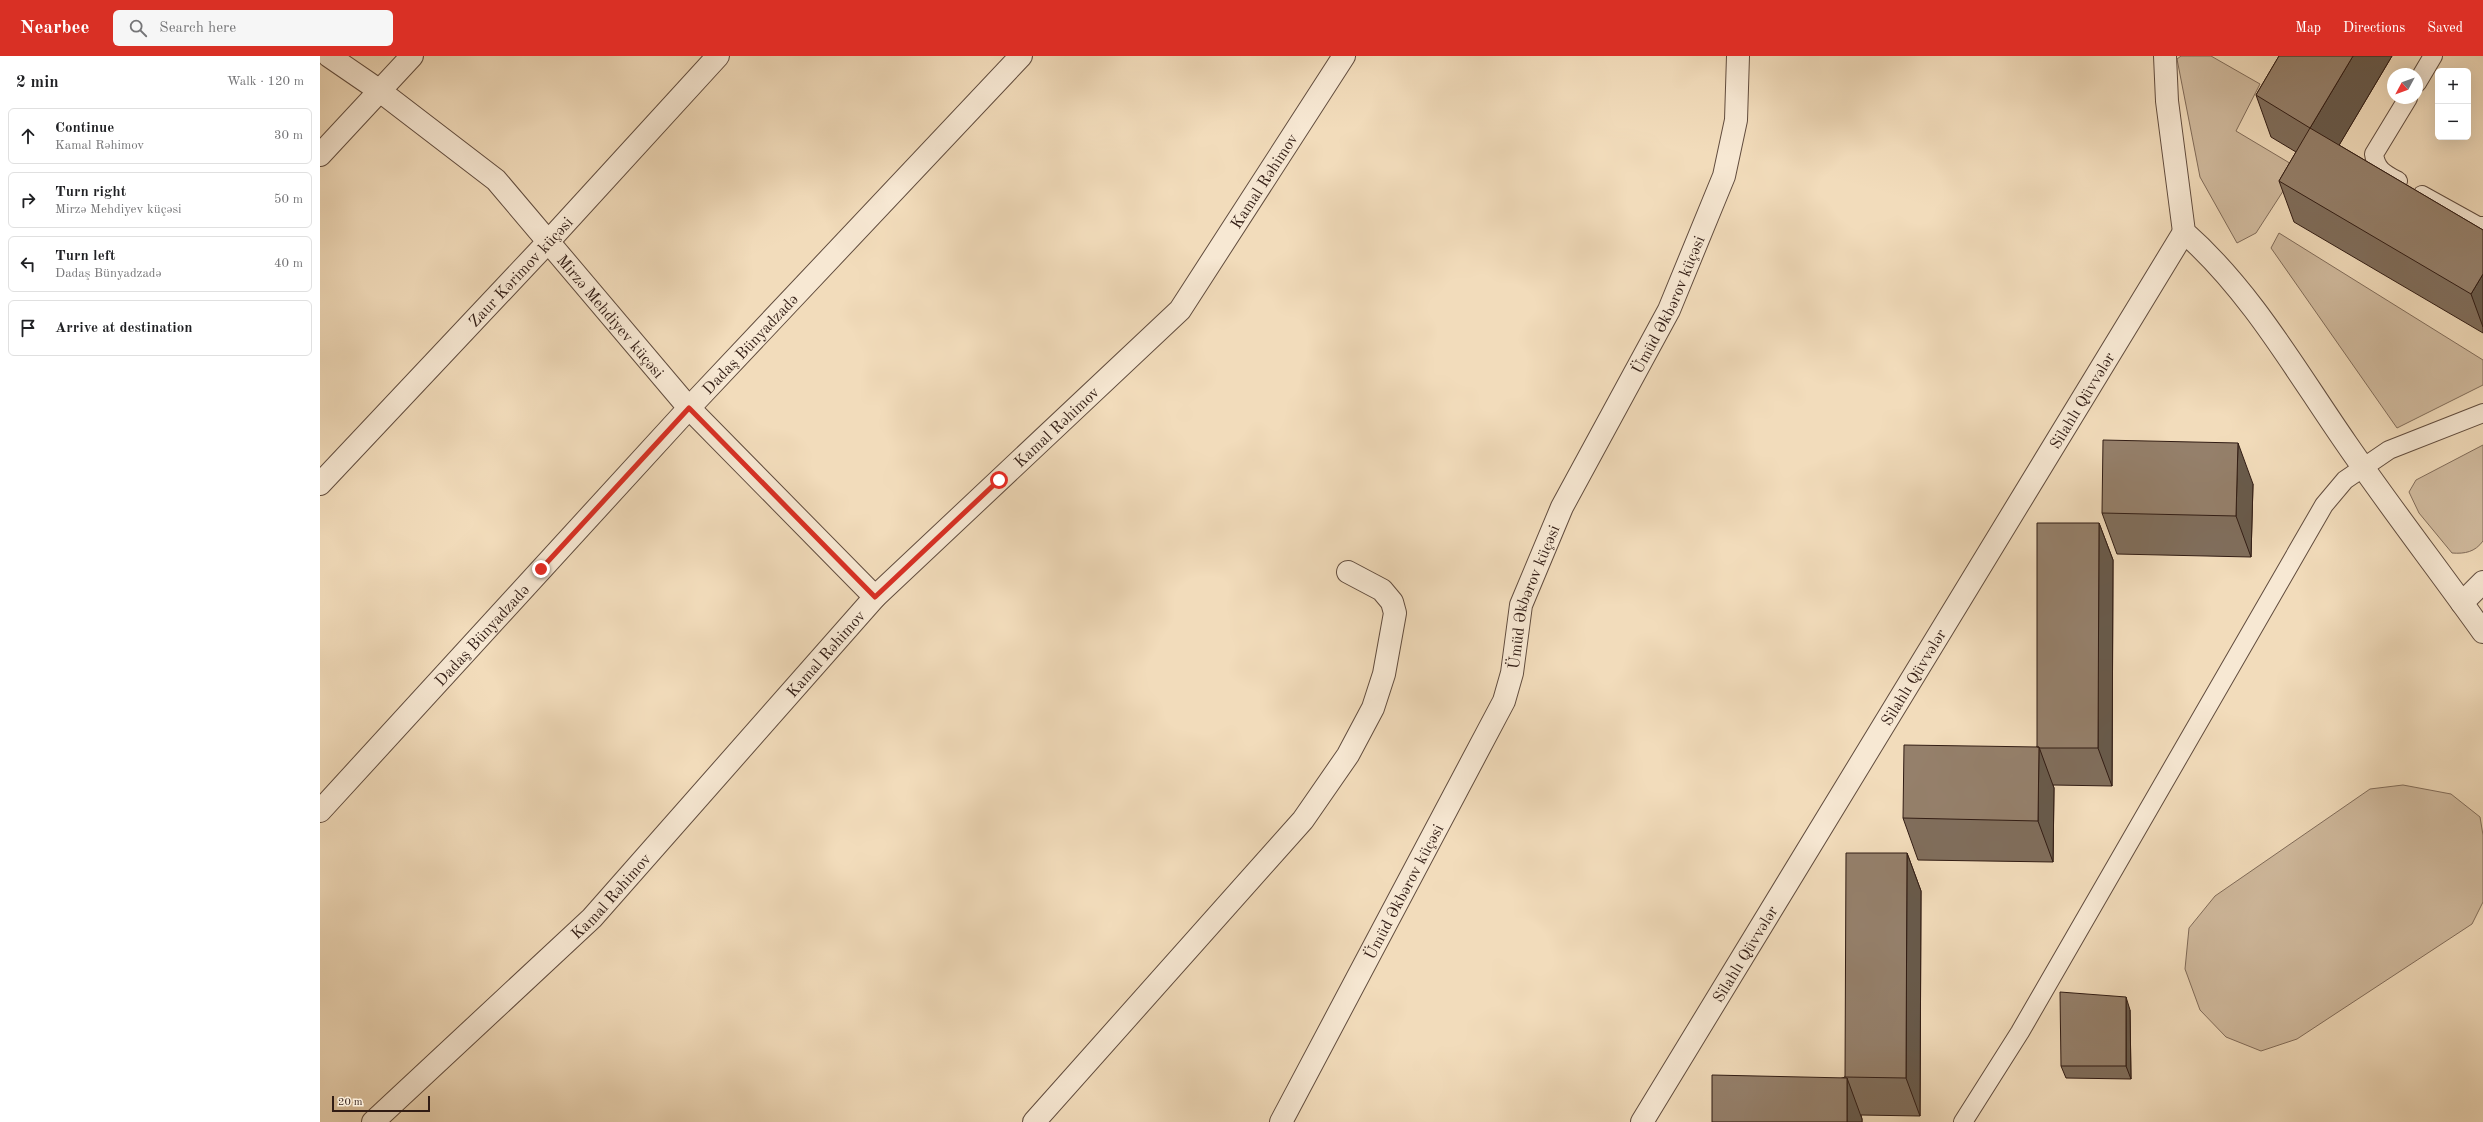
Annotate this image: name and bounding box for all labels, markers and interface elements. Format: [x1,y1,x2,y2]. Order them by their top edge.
search box [113,10,393,46]
icon: search [127,17,149,39]
text: Nearbee [20,19,89,38]
text: Search here [159,21,236,36]
text: Map [2295,21,2321,35]
text: Directions [2343,21,2405,35]
text: Saved [2427,21,2463,35]
north arrow [2387,68,2423,104]
map controls [2435,68,2471,140]
button: + [2435,68,2471,104]
text: 2 min [16,74,59,91]
text: Walk · 120 m [227,75,304,88]
button: − [2435,104,2471,140]
text: Continue [55,121,114,136]
icon: ahead [17,125,39,147]
text: 30 m [274,129,303,142]
street label: Kamal Rəhimov [1229,131,1302,232]
text: Kamal Rəhimov [55,139,144,152]
text: Turn right [55,185,126,200]
icon: right [17,189,39,211]
text: 50 m [274,193,303,206]
text: Mirzə Mehdiyev küçəsi [55,203,182,216]
street label: Zaur Kərimov küçəsi [467,215,577,331]
street label: Ümüd Əkbərov küçəsi [1626,234,1709,377]
text: Turn left [55,249,115,264]
street label: Mirzə Mehdiyev küçəsi [553,252,666,382]
icon: left [17,253,39,275]
text: 40 m [274,257,303,270]
text: Dadaş Bünyadzadə [55,267,162,280]
street label: Dadaş Bünyadzadə [700,292,802,398]
icon: arrive [17,317,39,339]
text: Arrive at destination [55,321,193,336]
street label: Silahlı Qüvvələr [2048,350,2119,452]
street label: Kamal Rəhimov [1012,384,1103,471]
route start [990,471,1008,489]
street label: Ümüd Əkbərov küçəsi [1503,523,1563,670]
route end [532,560,550,578]
street label: Dadaş Bünyadzadə [433,582,533,690]
street label: Kamal Rəhimov [784,608,869,701]
street label: Silahlı Qüvvələr [1879,627,1950,729]
street label: Ümüd Əkbərov küçəsi [1359,822,1447,963]
street label: Kamal Rəhimov [569,851,655,943]
street label: Silahlı Qüvvələr [1711,903,1782,1006]
scale bar [332,1094,430,1113]
text: 20 m [338,1097,363,1108]

